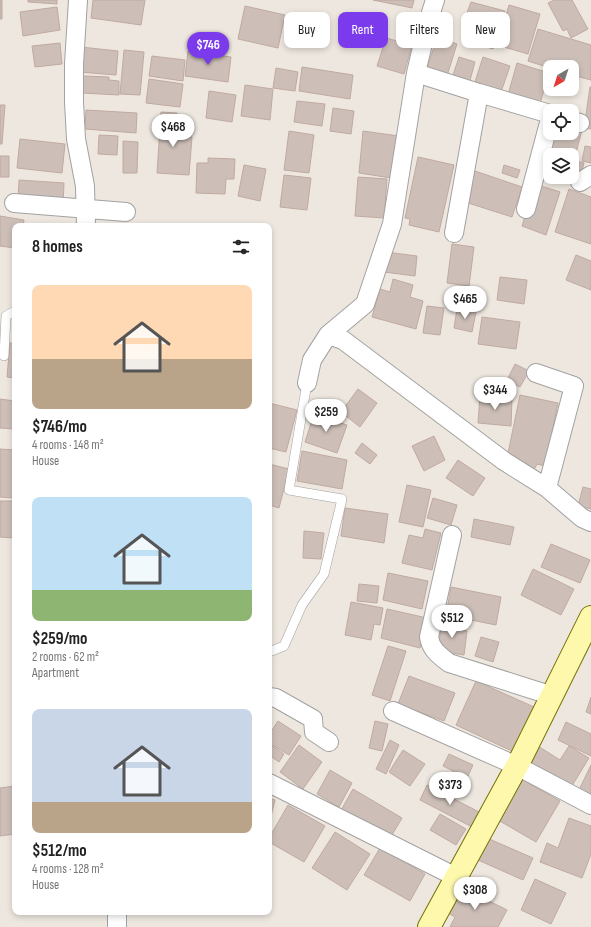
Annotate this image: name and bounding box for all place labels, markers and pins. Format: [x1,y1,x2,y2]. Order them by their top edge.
pin: $746 [184,32,232,66]
pin: $468 [149,114,197,148]
pin: $465 [441,286,489,320]
pin: $344 [471,377,519,411]
pin: $259 [302,399,350,433]
pin: $512 [428,605,476,639]
pin: $373 [426,772,474,806]
pin: $308 [451,877,499,911]

